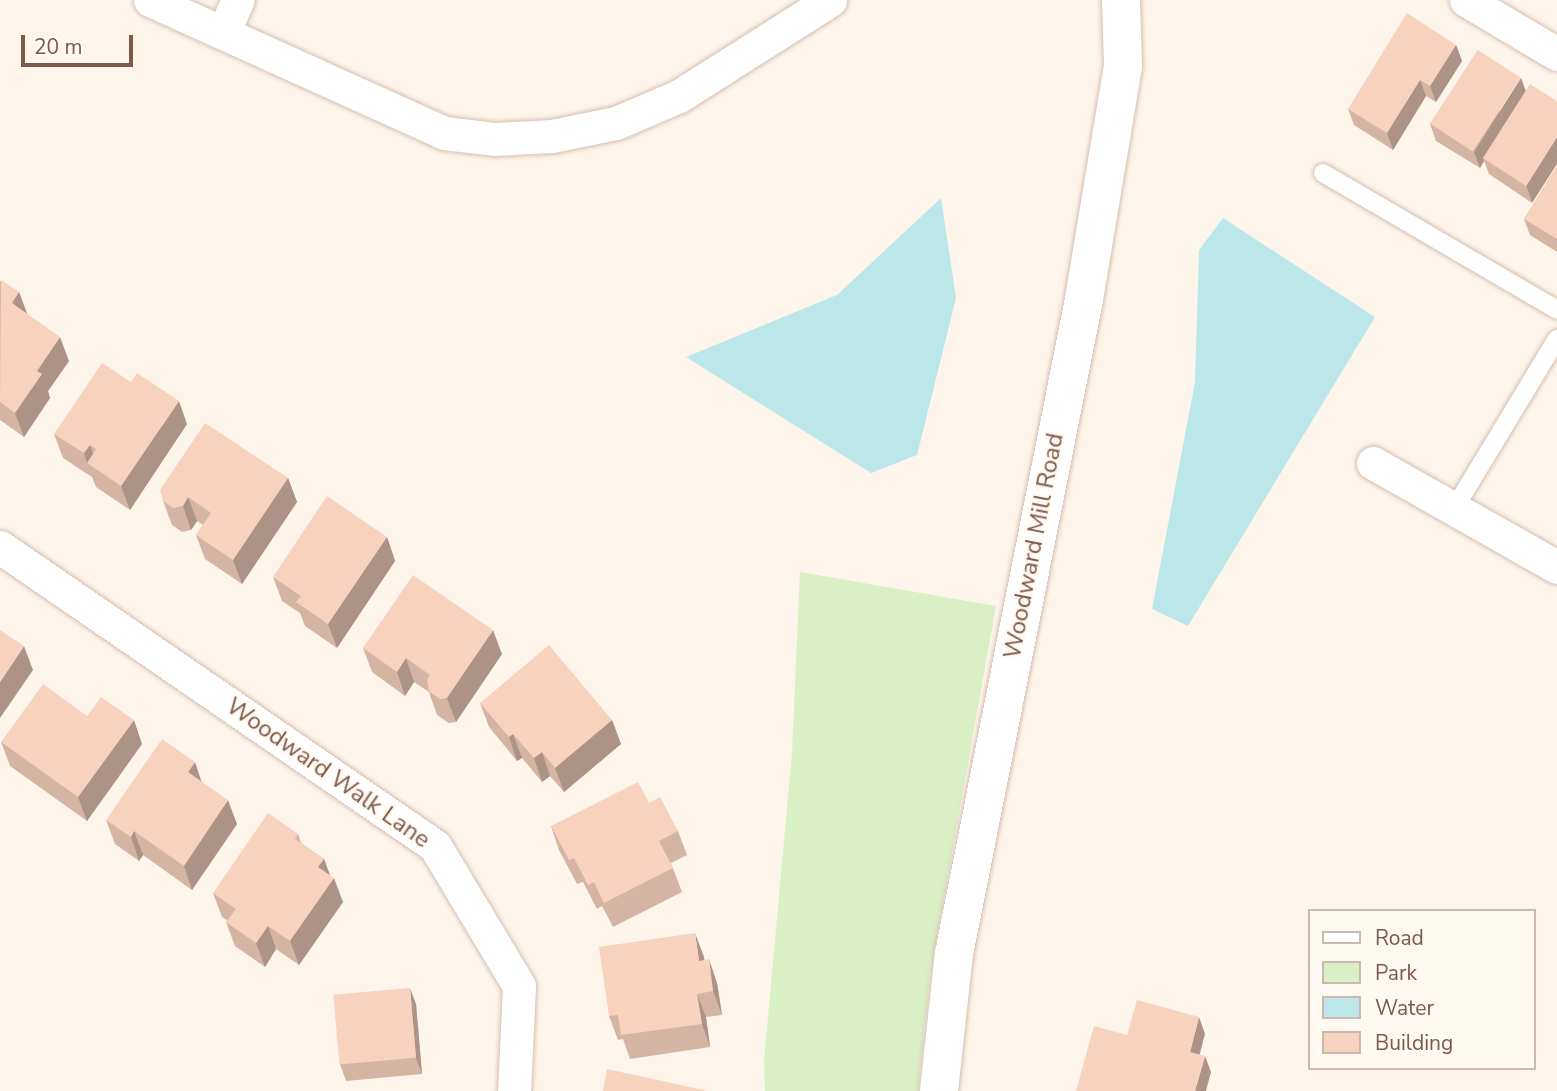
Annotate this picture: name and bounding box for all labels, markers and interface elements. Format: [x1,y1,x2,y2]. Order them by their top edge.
scale bar [24,21,136,65]
text: 20 m [34,33,83,61]
street label: Woodward Mill Road [998,431,1070,661]
street label: Woodward Walk Lane [221,692,435,854]
legend [1308,909,1536,1070]
text: Road [1375,924,1424,952]
text: Park [1375,959,1417,987]
text: Water [1375,994,1434,1022]
text: Building [1375,1029,1453,1057]

